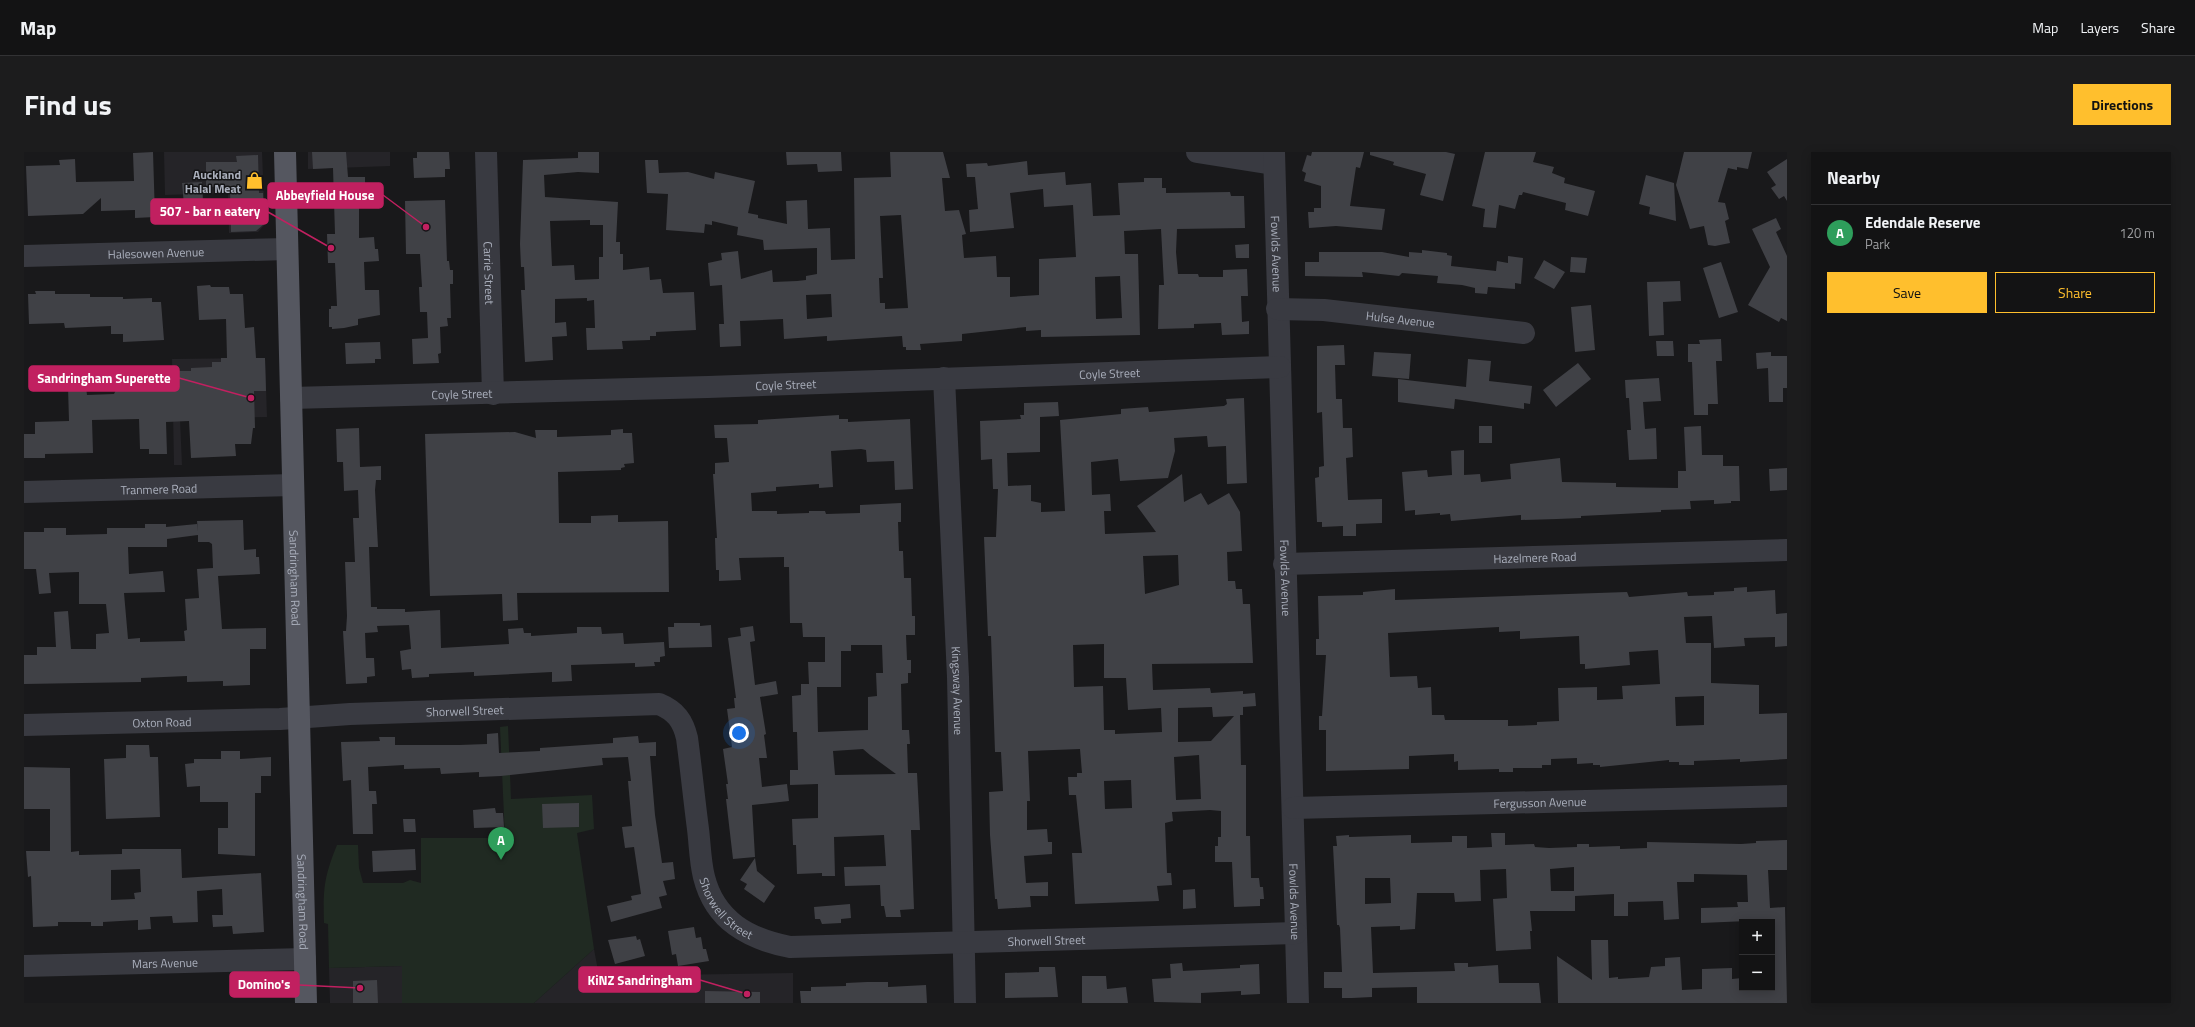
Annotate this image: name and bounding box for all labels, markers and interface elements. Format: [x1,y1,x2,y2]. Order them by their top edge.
text: Map [20,13,56,42]
text: Map [2032,17,2058,38]
text: Layers [2080,17,2119,38]
text: Share [2141,17,2175,38]
text: Find us [24,83,112,126]
button: Directions [2073,84,2171,125]
place label: Auckland Halal Meat [185,165,242,198]
text: Nearby [1827,165,1880,191]
shop icon: Auckland Halal Meat [244,171,264,191]
callout: Abbeyfield House [268,183,383,208]
text: Abbeyfield House [276,185,375,205]
callout: 507 - bar n eatery [151,199,268,224]
text: 507 - bar n eatery [160,201,261,221]
text: Edendale Reserve [1865,211,1980,234]
street label: Fowlds Avenue [1266,215,1287,292]
text: A [1836,223,1844,243]
text: 120 m [2119,223,2155,243]
text: Park [1865,234,1890,254]
street label: Carrie Street [479,241,500,306]
street label: Halesowen Avenue [107,242,205,263]
button: Save [1827,272,1987,313]
button: Share [1995,272,2155,313]
street label: Hulse Avenue [1365,305,1436,332]
street label: Coyle Street [1079,362,1141,384]
callout: Sandringham Superette [29,366,179,391]
text: Sandringham Superette [37,368,171,388]
street label: Coyle Street [755,374,817,395]
street label: Coyle Street [431,383,493,404]
street label: Tranmere Road [120,478,198,499]
street label: Sandringham Road [285,530,306,626]
street label: Fowlds Avenue [1275,539,1297,616]
street label: Hazelmere Road [1493,546,1577,568]
street label: Kingsway Avenue [947,646,969,735]
street label: Shorwell Street [425,700,505,721]
street label: Oxton Road [132,712,192,732]
your location [729,723,749,743]
street label: Fergusson Avenue [1493,791,1587,813]
pin: A [488,827,514,860]
street label: Sandringham Road [293,854,314,950]
street label: Fowlds Avenue [1285,863,1306,940]
street label: Shorwell Street [695,875,757,944]
map controls [1739,919,1775,991]
button: + [1739,919,1775,955]
street label: Shorwell Street [1007,929,1086,950]
street label: Mars Avenue [132,952,198,973]
button: − [1739,955,1775,991]
callout: KiNZ Sandringham [579,967,700,992]
text: KiNZ Sandringham [588,970,693,990]
callout: Domino's [230,972,299,997]
text: Domino's [238,974,290,994]

